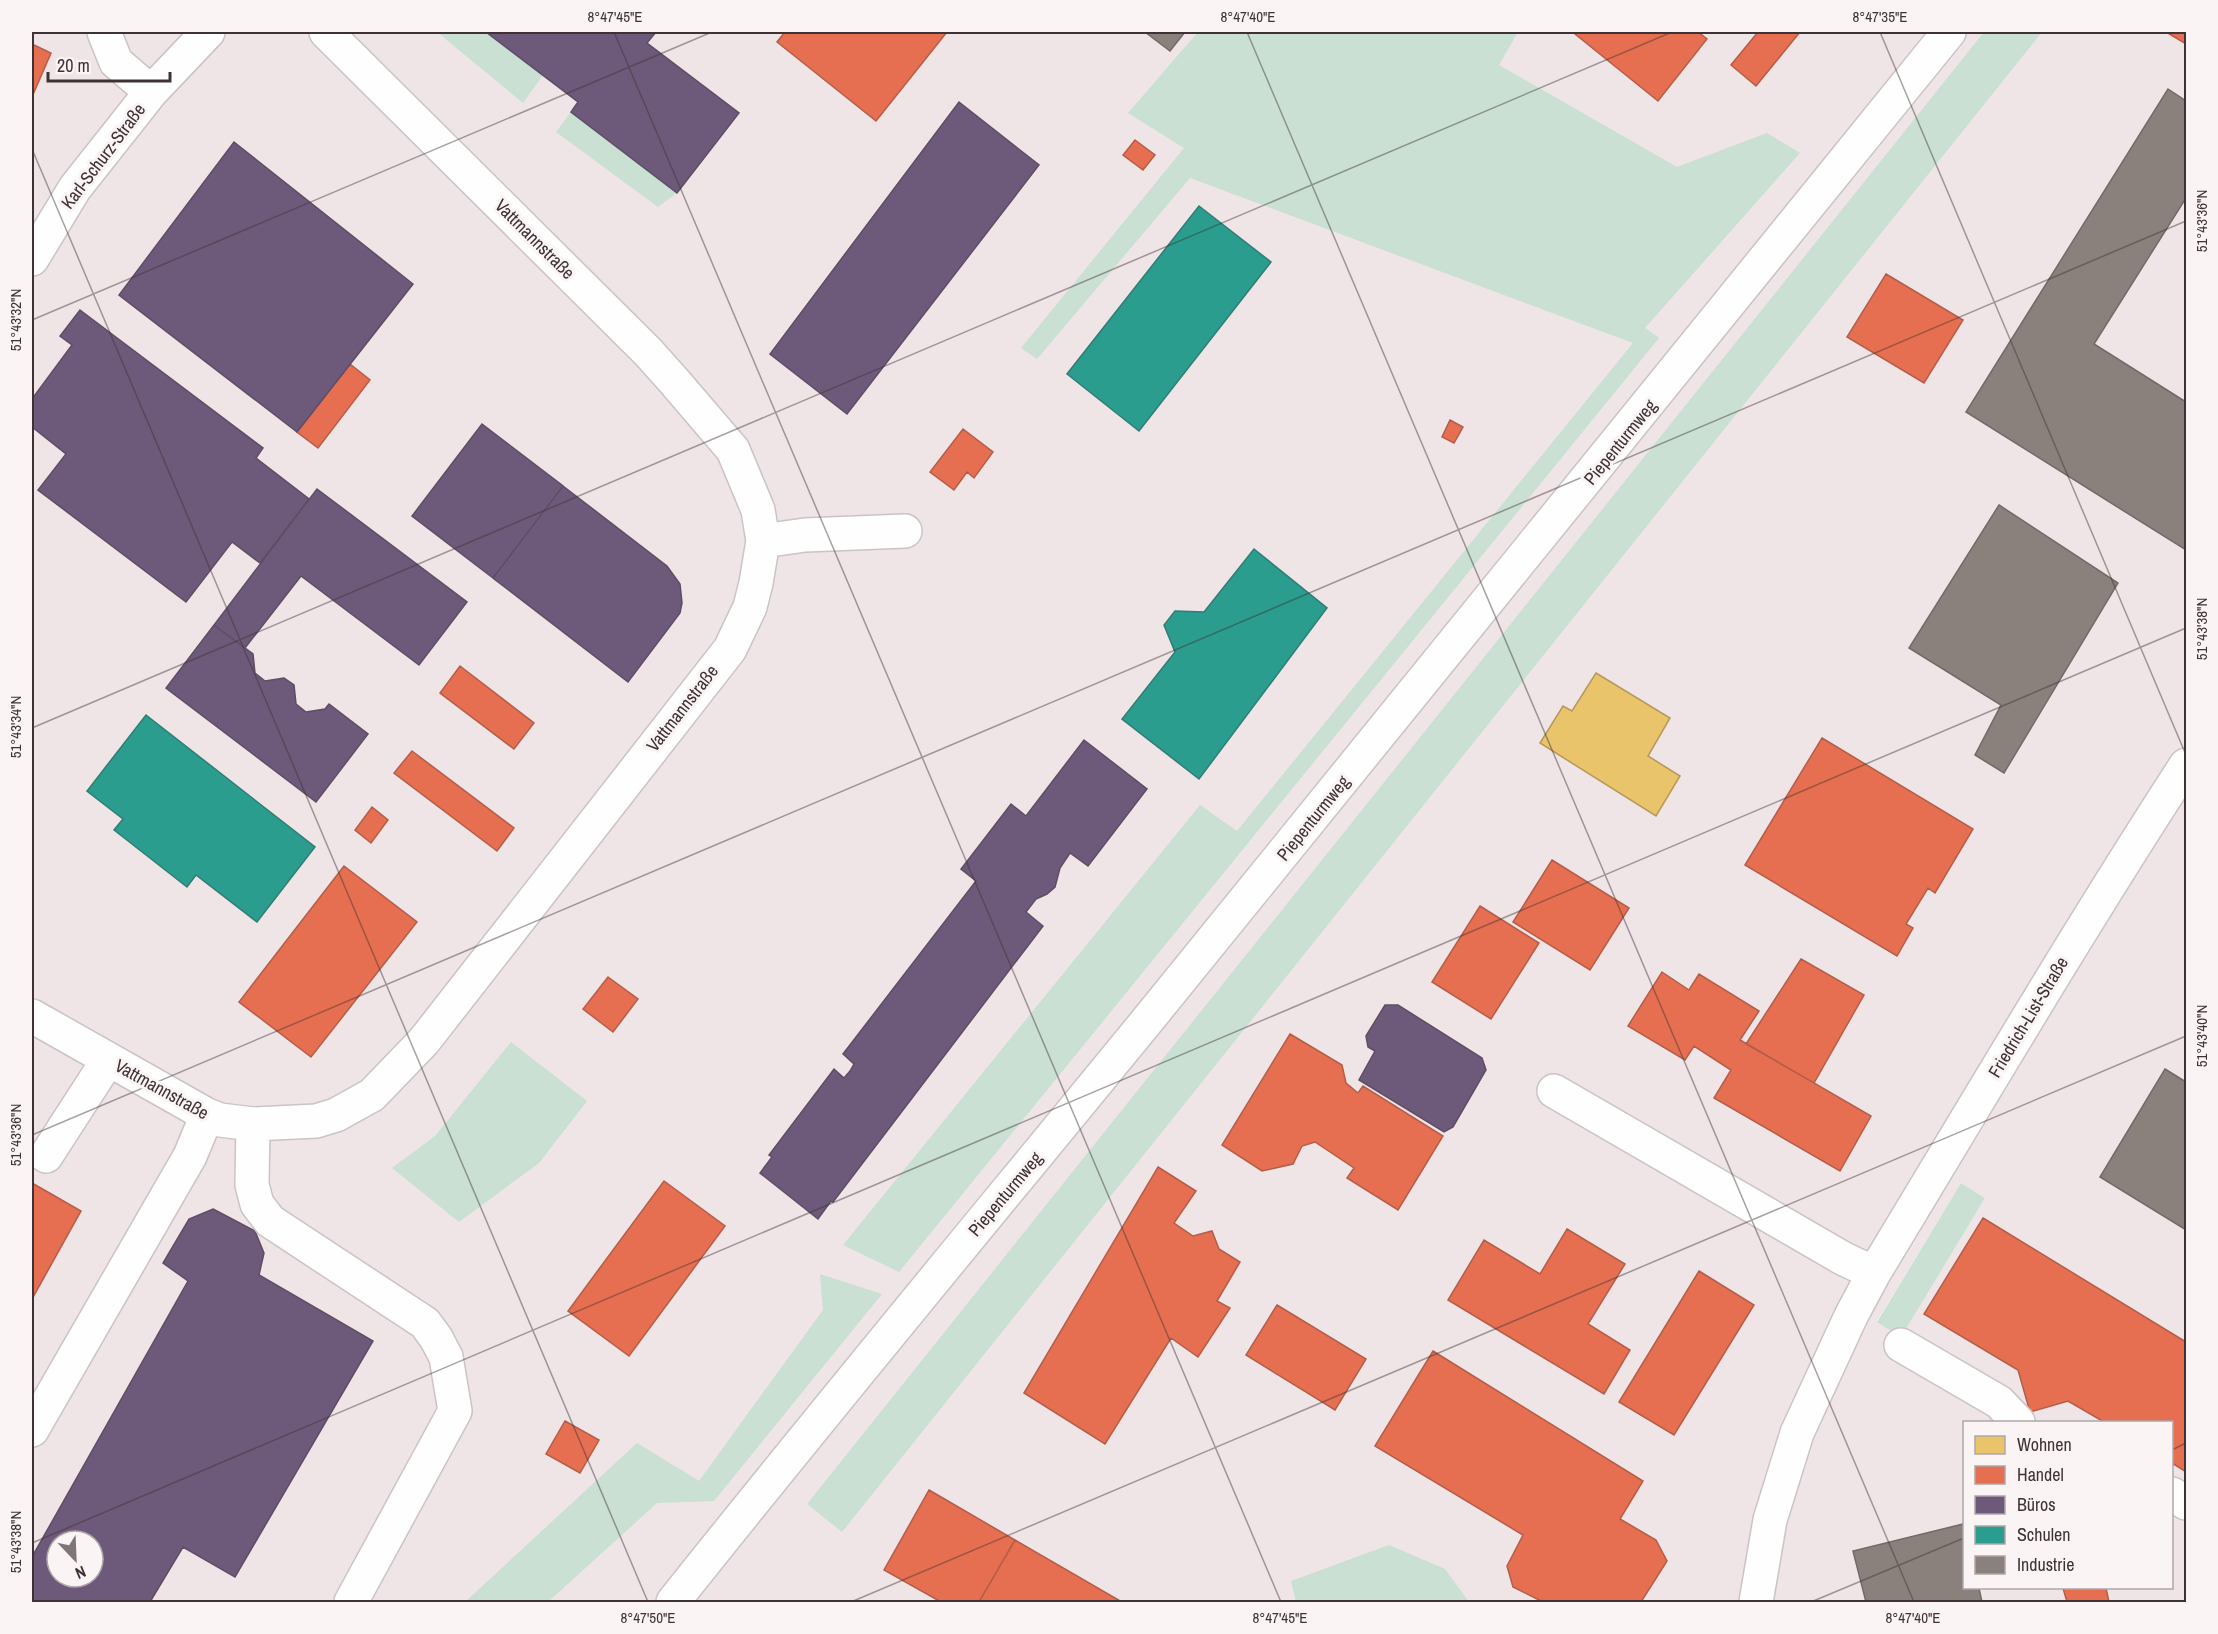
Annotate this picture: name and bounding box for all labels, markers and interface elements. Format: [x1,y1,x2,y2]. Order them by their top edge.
text: 8°47'45"E [587,6,643,27]
text: 8°47'40"E [1220,6,1276,27]
text: 8°47'35"E [1852,6,1908,27]
scale bar [48,45,170,83]
text: 20 m [57,53,90,78]
street label: Karl-Schurz-Straße [55,98,151,214]
text: 51°43'36"N [2191,190,2212,252]
street label: Vattmannstraße [489,193,581,285]
text: 51°43'32"N [5,289,26,351]
street label: Piepenturmweg [1578,393,1663,490]
text: 51°43'38"N [2191,598,2212,660]
street label: Vattmannstraße [640,659,724,757]
text: 51°43'34"N [5,696,26,758]
street label: Piepenturmweg [1271,769,1356,866]
street label: Friedrich-List-Straße [1982,952,2074,1082]
text: 51°43'40"N [2191,1005,2212,1067]
street label: Vattmannstraße [110,1053,214,1125]
text: 51°43'36"N [5,1104,26,1166]
street label: Piepenturmweg [962,1146,1048,1242]
legend [1963,1421,2173,1589]
text: Wohnen [2017,1432,2072,1457]
text: Handel [2017,1462,2064,1487]
text: Büros [2017,1492,2056,1517]
text: 51°43'38"N [5,1511,26,1573]
text: Schulen [2017,1522,2070,1547]
north arrow [45,1529,105,1589]
text: Industrie [2017,1552,2074,1577]
text: N [72,1561,90,1585]
text: 8°47'50"E [620,1607,676,1628]
text: 8°47'45"E [1252,1607,1308,1628]
text: 8°47'40"E [1885,1607,1941,1628]

